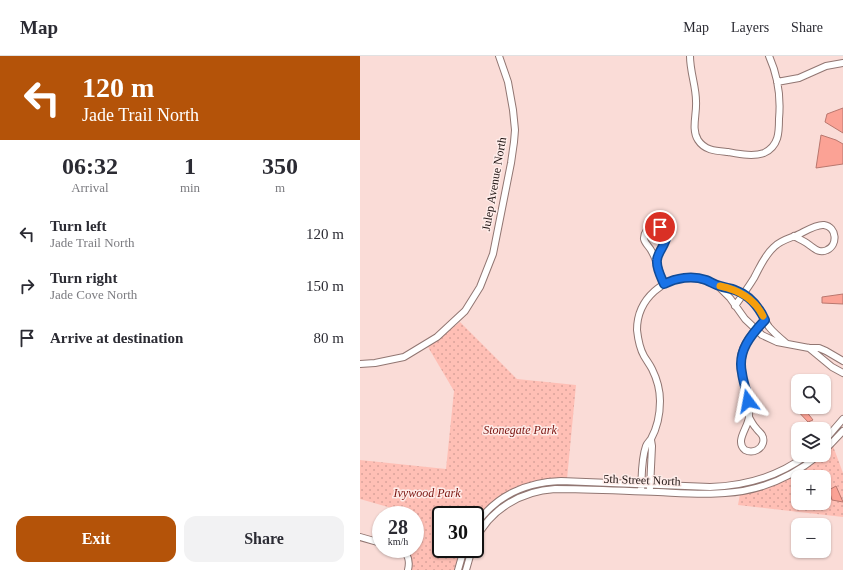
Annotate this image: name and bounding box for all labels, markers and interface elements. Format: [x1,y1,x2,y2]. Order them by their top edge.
text: Map [20,17,58,38]
text: Map [683,20,709,35]
text: Layers [731,20,769,35]
text: Share [791,20,823,35]
icon: left [16,72,68,124]
text: 120 m [82,72,154,103]
text: Jade Trail North [82,105,199,125]
street label: Julep Avenue North [479,136,509,232]
text: 06:32 [62,153,118,179]
text: 1 [184,153,196,179]
text: 350 [262,153,298,179]
text: Arrival [71,180,109,195]
text: min [180,180,200,195]
text: m [275,180,285,195]
pin [643,210,677,244]
icon: arrive [649,216,671,238]
text: Turn left [50,218,107,234]
icon: left [16,223,38,245]
text: 120 m [306,226,344,242]
text: Jade Trail North [50,235,135,250]
text: Turn right [50,270,117,286]
icon: right [16,275,38,297]
text: 150 m [306,278,344,294]
text: Jade Cove North [50,287,137,302]
icon: arrive [16,327,38,349]
text: Arrive at destination [50,330,183,346]
text: 80 m [314,330,344,346]
map controls [791,374,831,558]
button: search [791,374,831,414]
position arrow [727,380,769,422]
button: layers [791,422,831,462]
park label: Stonegate Park [483,423,557,437]
button: + [791,470,831,510]
street label: 5th Street North [603,472,681,488]
park label: Ivywood Park [393,486,461,500]
speed limit sign: 30 [432,506,484,558]
button: Exit [16,516,176,562]
button: Share [184,516,344,562]
text: 28 [388,516,408,538]
button: − [791,518,831,558]
text: km/h [388,536,408,547]

